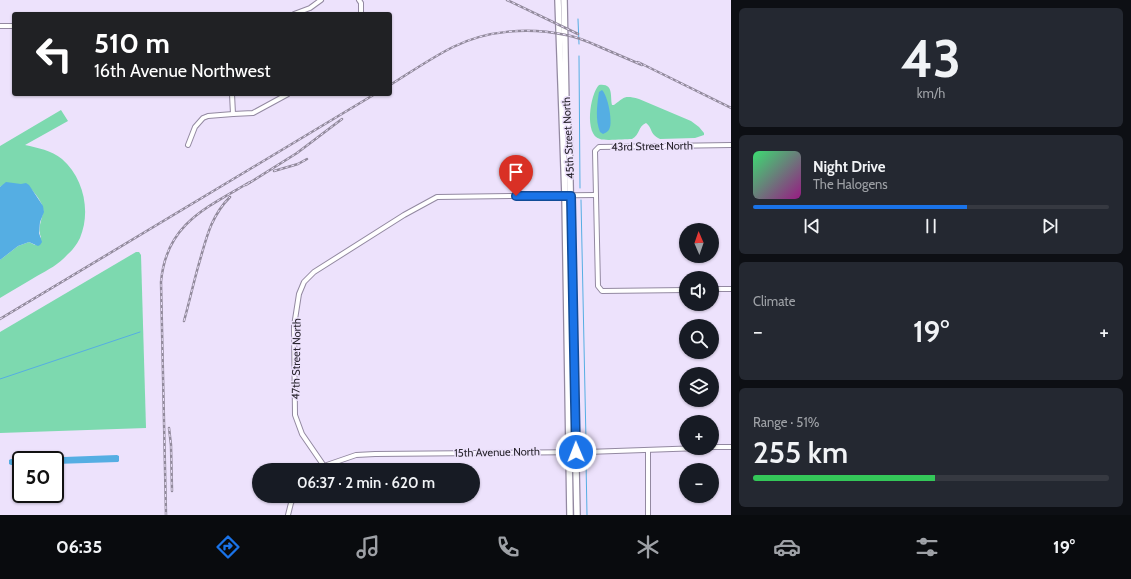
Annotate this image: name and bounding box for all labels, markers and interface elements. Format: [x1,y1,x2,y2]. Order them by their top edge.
text: 510 m [94,26,170,60]
text: 43 [901,27,961,90]
icon: left [28,28,80,80]
text: 16th Avenue Northwest [94,60,270,82]
text: km/h [917,85,945,101]
street label: 45th Street North [559,97,577,179]
street label: 43rd Street North [611,138,693,154]
pin [499,155,533,196]
text: Night Drive [813,158,886,176]
icon: arrive [505,161,527,183]
text: The Halogens [813,176,888,192]
icon: previous [801,215,823,237]
icon: pause [920,215,942,237]
icon: next [1039,215,1061,237]
north arrow [679,223,719,263]
map controls [679,223,719,503]
button: sound [679,271,719,311]
text: Climate [753,293,795,309]
text: 19° [913,313,949,350]
street label: 47th Street North [288,318,304,400]
text: − [753,318,763,345]
text: + [1099,318,1109,345]
button: search [679,319,719,359]
button: layers [679,367,719,407]
text: Range · 51% [753,414,819,430]
button: + [679,415,719,455]
position arrow [555,431,597,473]
text: 255 km [753,434,848,471]
street label: 15th Avenue North [454,444,540,460]
speed limit sign: 50 [12,451,64,503]
button: − [679,463,719,503]
text: 06:37 · 2 min · 620 m [297,474,435,492]
icon: directions [214,533,242,561]
icon: music [354,533,382,561]
icon: phone [494,533,522,561]
icon: climate [634,533,662,561]
icon: car [773,533,801,561]
icon: filters [913,533,941,561]
text: 06:35 [56,536,102,558]
text: 19° [1053,536,1075,558]

